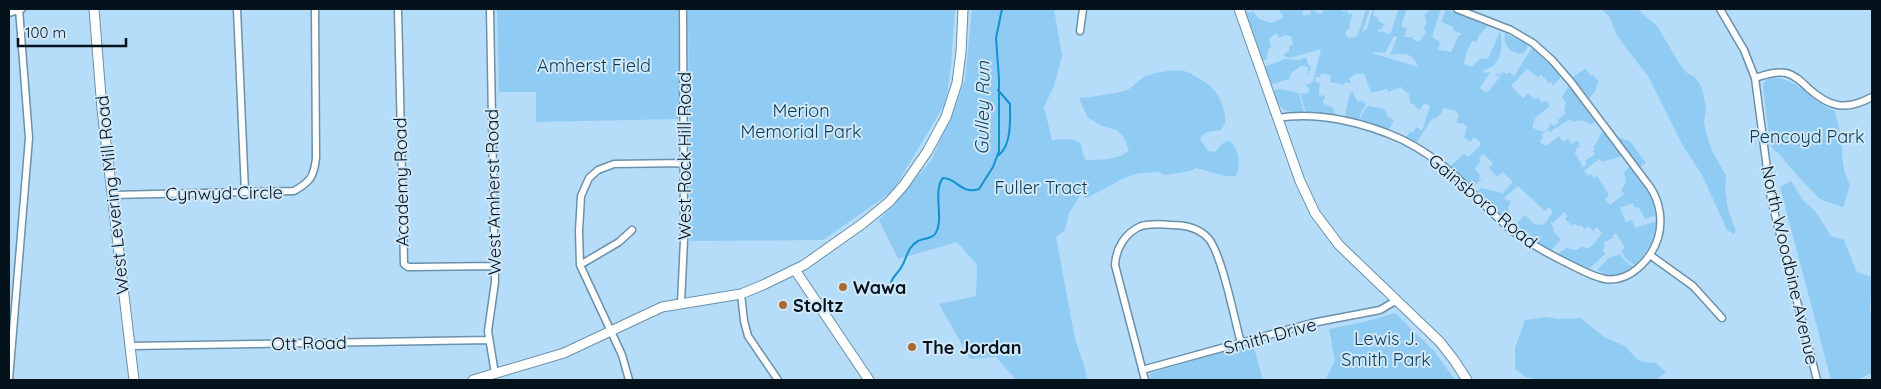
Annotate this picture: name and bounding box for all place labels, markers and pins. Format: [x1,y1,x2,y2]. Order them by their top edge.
place label: Wawa [853,276,906,299]
marker: Wawa [837,281,849,293]
place label: Stoltz [793,294,843,317]
marker: Stoltz [777,299,789,311]
place label: The Jordan [922,336,1021,359]
marker: The Jordan [906,341,918,353]

